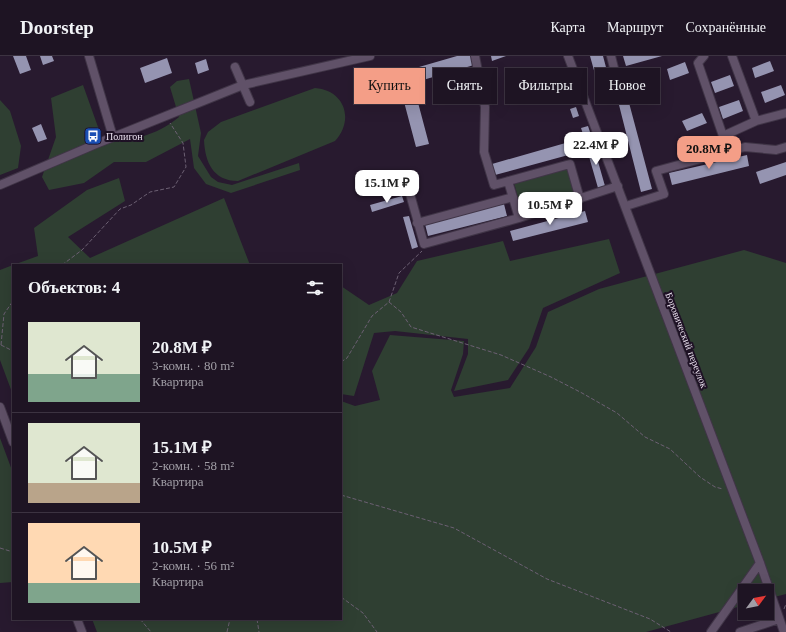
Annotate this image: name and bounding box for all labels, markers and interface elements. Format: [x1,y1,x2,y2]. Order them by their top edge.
text: Doorstep [20,17,94,38]
text: Карта [550,20,585,35]
text: Маршрут [607,20,663,35]
text: Сохранённые [685,20,766,35]
chip: Купить [354,68,425,104]
chip: Снять [433,68,497,104]
chip: Фильтры [505,68,587,104]
chip: Новое [595,68,660,104]
bus stop icon: Полигон [83,126,103,146]
place label: Полигон [106,131,143,142]
pin: 22.4M ₽ [559,132,633,166]
pin: 20.8M ₽ [672,136,746,170]
text: 22.4M ₽ [573,137,619,152]
text: 20.8M ₽ [686,141,732,156]
pin: 15.1M ₽ [350,170,424,204]
text: 15.1M ₽ [364,175,410,190]
pin: 10.5M ₽ [513,192,587,226]
text: 10.5M ₽ [527,197,573,212]
icon: filters [304,277,326,299]
text: Объектов: 4 [28,278,120,297]
street label: Боровический переулок [663,291,710,390]
icon: home [60,338,108,386]
text: 20.8M ₽ [152,338,212,357]
text: 3-комн. · 80 m² [152,358,234,373]
text: Квартира [152,374,204,389]
text: 15.1M ₽ [152,438,212,457]
icon: home [60,439,108,487]
text: 2-комн. · 58 m² [152,458,234,473]
text: Квартира [152,474,204,489]
text: 10.5M ₽ [152,538,212,557]
icon: home [60,539,108,587]
text: 2-комн. · 56 m² [152,558,234,573]
text: Квартира [152,574,204,589]
north arrow [738,584,774,620]
map controls [738,584,774,620]

